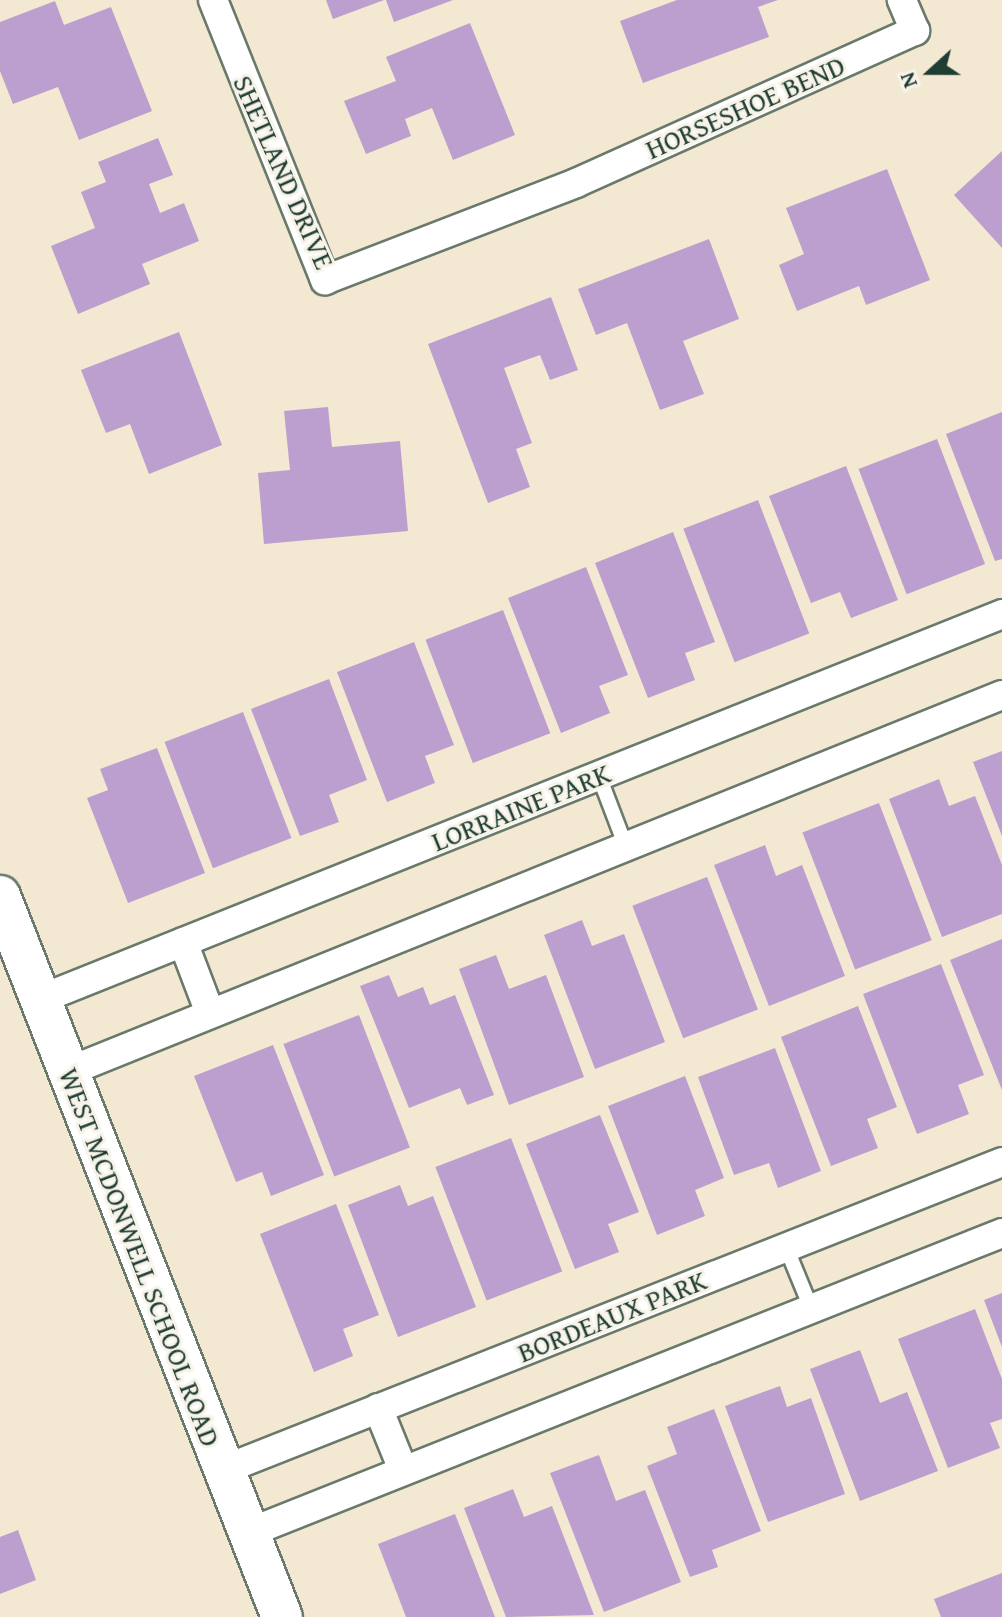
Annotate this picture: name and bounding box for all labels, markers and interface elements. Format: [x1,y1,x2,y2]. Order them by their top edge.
north arrow [890,32,970,112]
street label: HORSESHOE BEND [640,48,850,166]
text: N [890,68,925,93]
street label: SHETLAND DRIVE [226,70,342,274]
street label: LORRAINE PARK [427,756,615,858]
street label: WEST MCDONWELL SCHOOL ROAD [52,1063,228,1451]
street label: BORDEAUX PARK [512,1263,712,1369]

